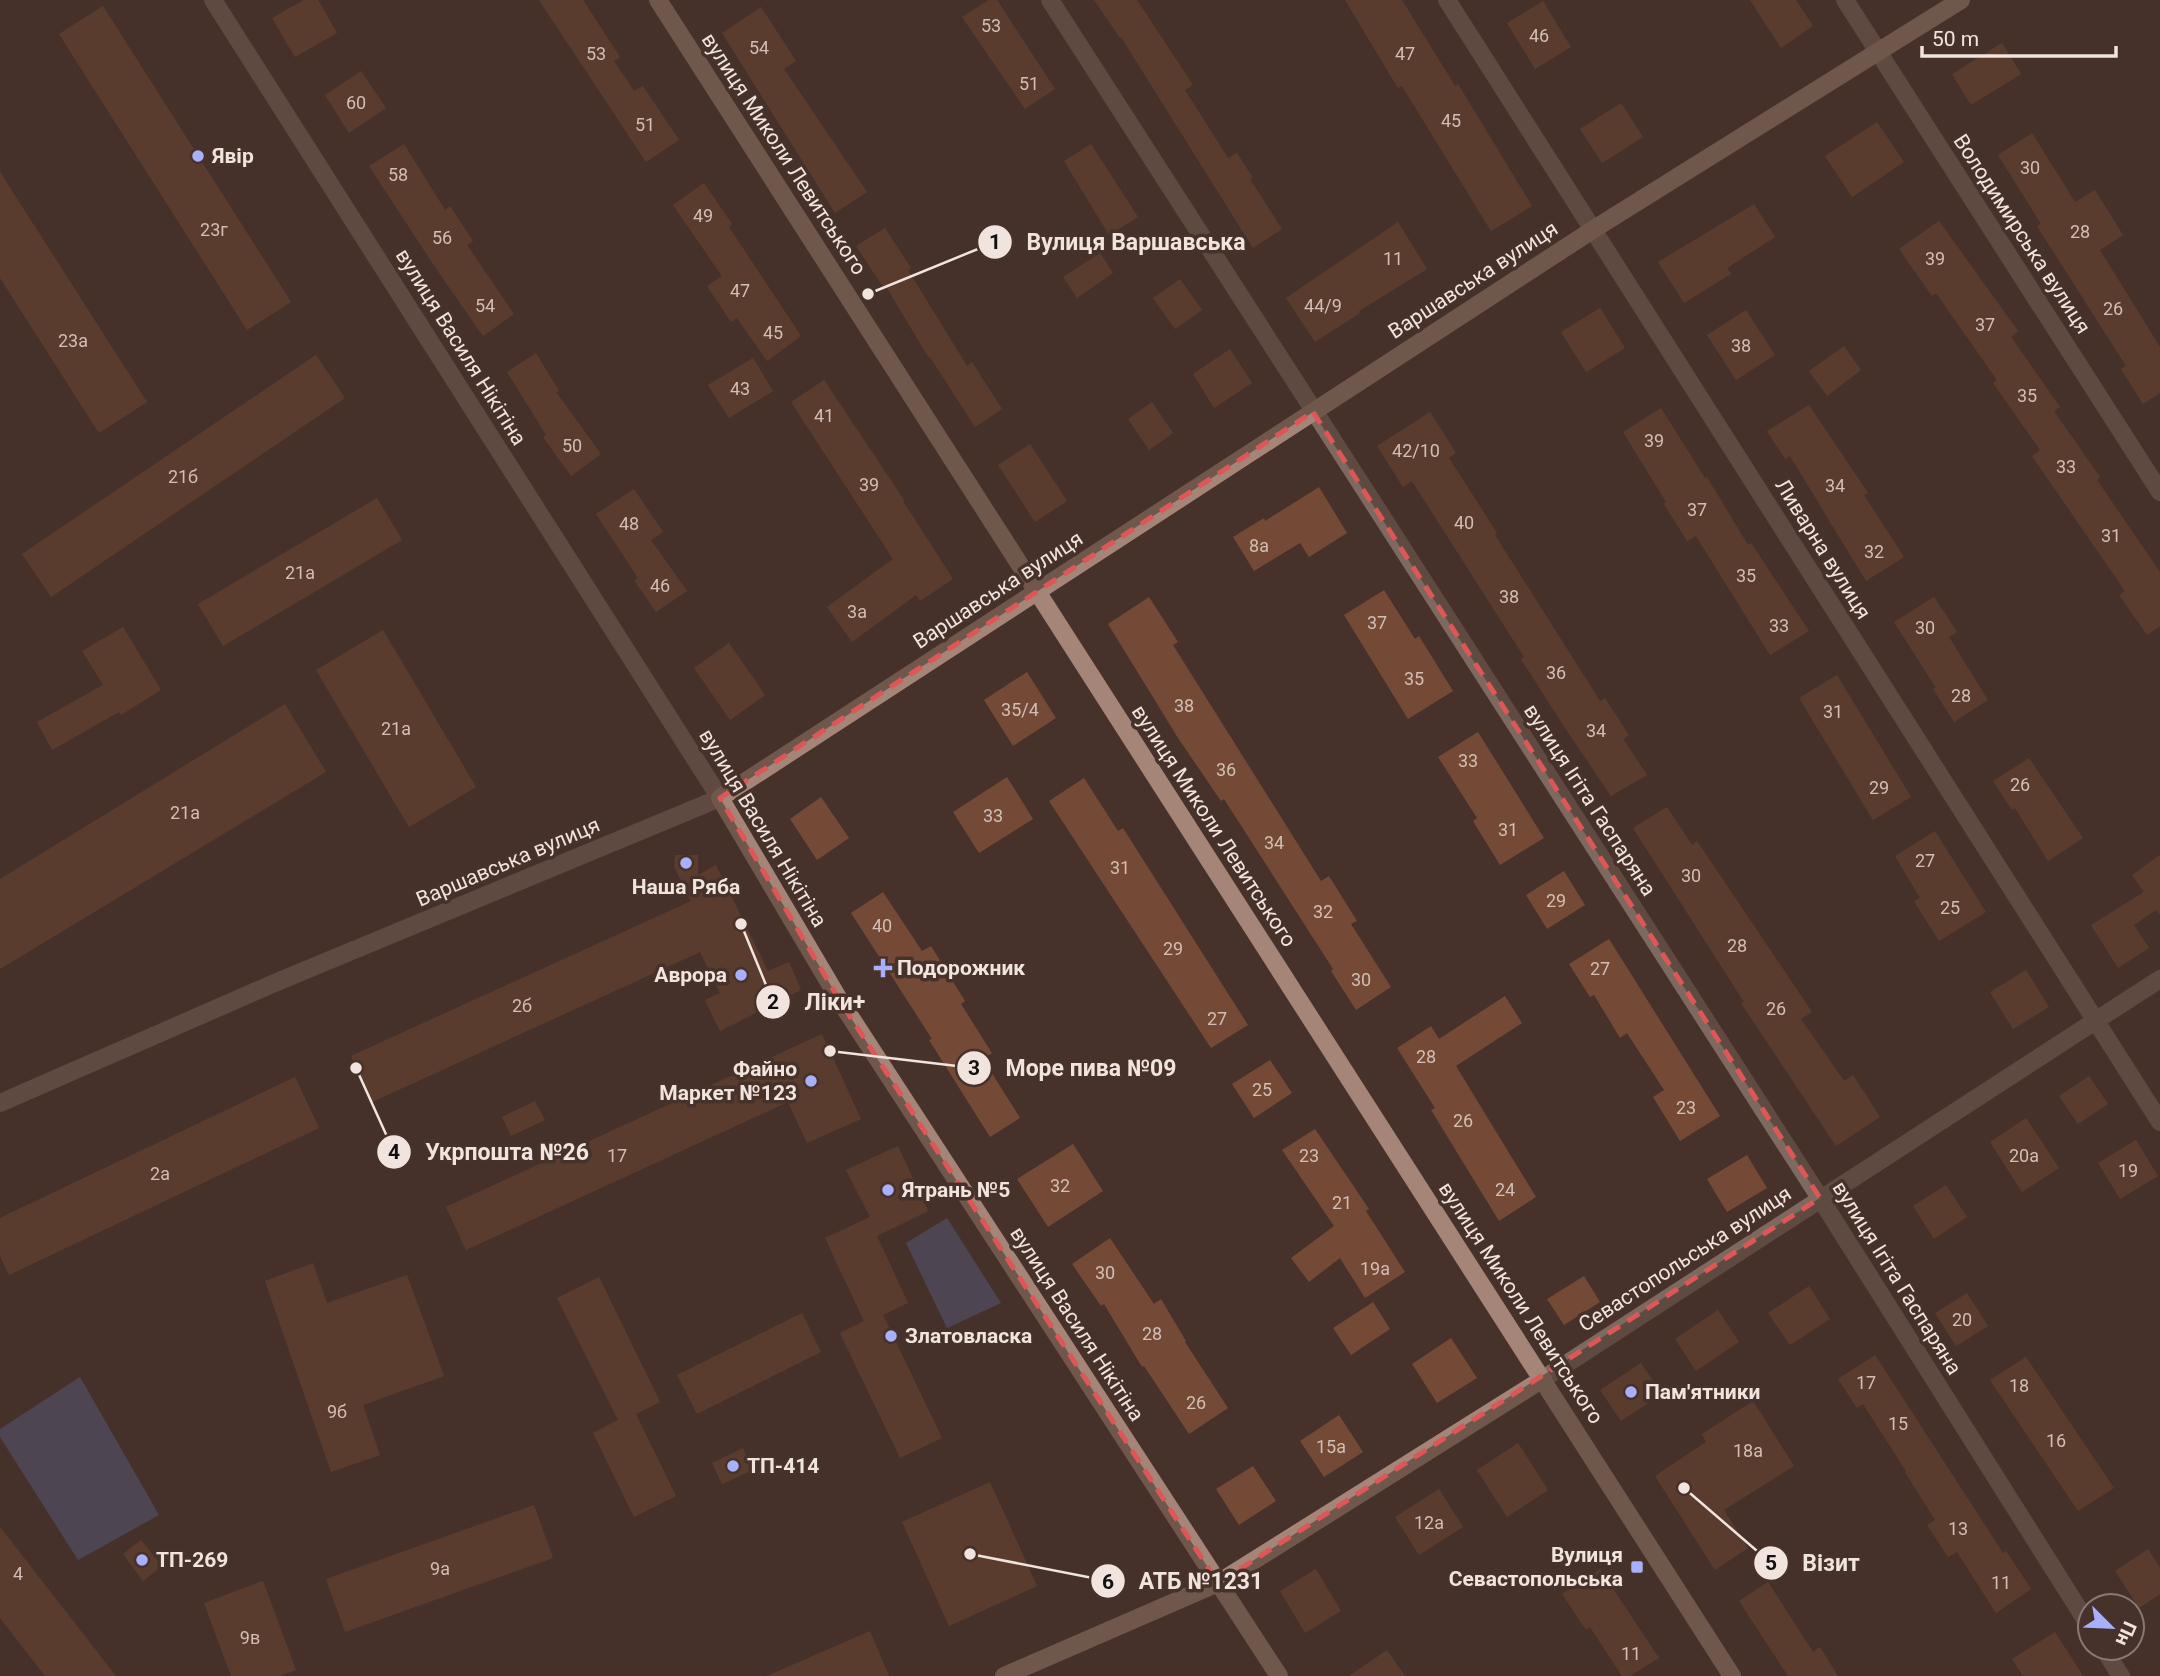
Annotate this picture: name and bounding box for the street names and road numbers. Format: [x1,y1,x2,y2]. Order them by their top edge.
street label: вулиця Миколи Левитського [697,29,871,279]
street label: Володимирська вулиця [1949,130,2095,338]
street label: Варшавська вулиця [1384,216,1562,344]
street label: вулиця Василя Нікітіна [391,244,531,450]
street label: Ливарна вулиця [1770,474,1876,624]
street label: Варшавська вулиця [909,526,1087,654]
street label: вулиця Ігіта Гаспаряна [1519,700,1661,900]
street label: вулиця Миколи Левитського [1127,701,1301,951]
street label: вулиця Василя Нікітіна [694,725,832,931]
street label: Варшавська вулиця [413,812,603,912]
street label: вулиця Ігіта Гаспаряна [1828,1177,1966,1379]
street label: вулиця Миколи Левитського [1434,1178,1608,1428]
street label: Севастопольська вулиця [1574,1181,1796,1337]
street label: вулиця Василя Нікітіна [1005,1222,1149,1426]

